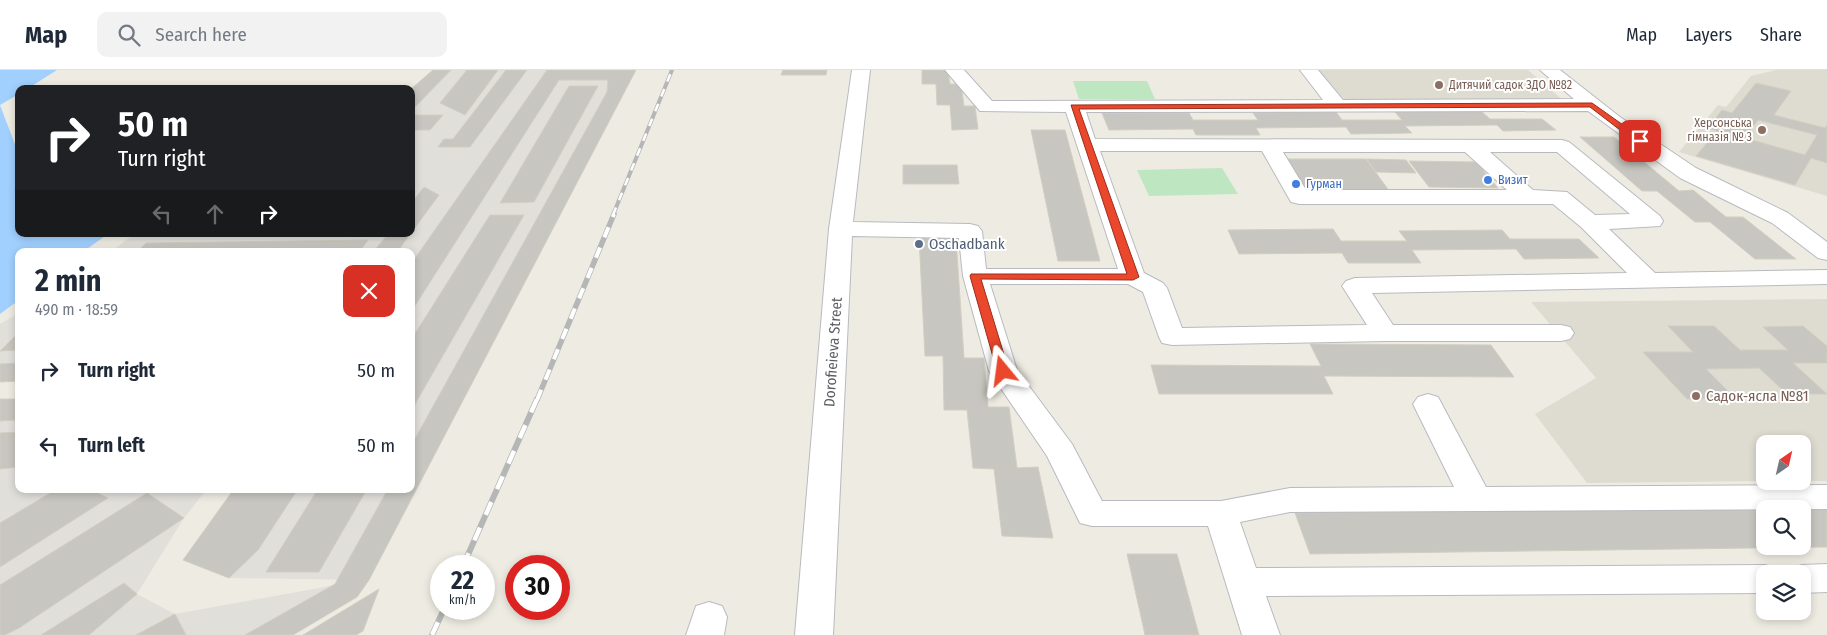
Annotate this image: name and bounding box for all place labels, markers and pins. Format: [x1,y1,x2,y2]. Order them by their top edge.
place label: Дитячий садок ЗДО №82 [1448,78,1572,92]
marker: Дитячий садок ЗДО №82 [1433,79,1445,91]
place label: Херсонська гімназія № 3 [1687,116,1752,144]
pin [1619,120,1661,162]
marker: Херсонська гімназія № 3 [1756,124,1768,136]
place label: Визит [1498,173,1528,187]
marker: Визит [1482,174,1494,186]
place label: Гурман [1306,177,1342,191]
marker: Гурман [1290,178,1302,190]
place label: Oschadbank [929,235,1005,253]
marker: Oschadbank [913,238,925,250]
place label: Садок-ясла №81 [1706,387,1809,405]
marker: Садок-ясла №81 [1690,390,1702,402]

